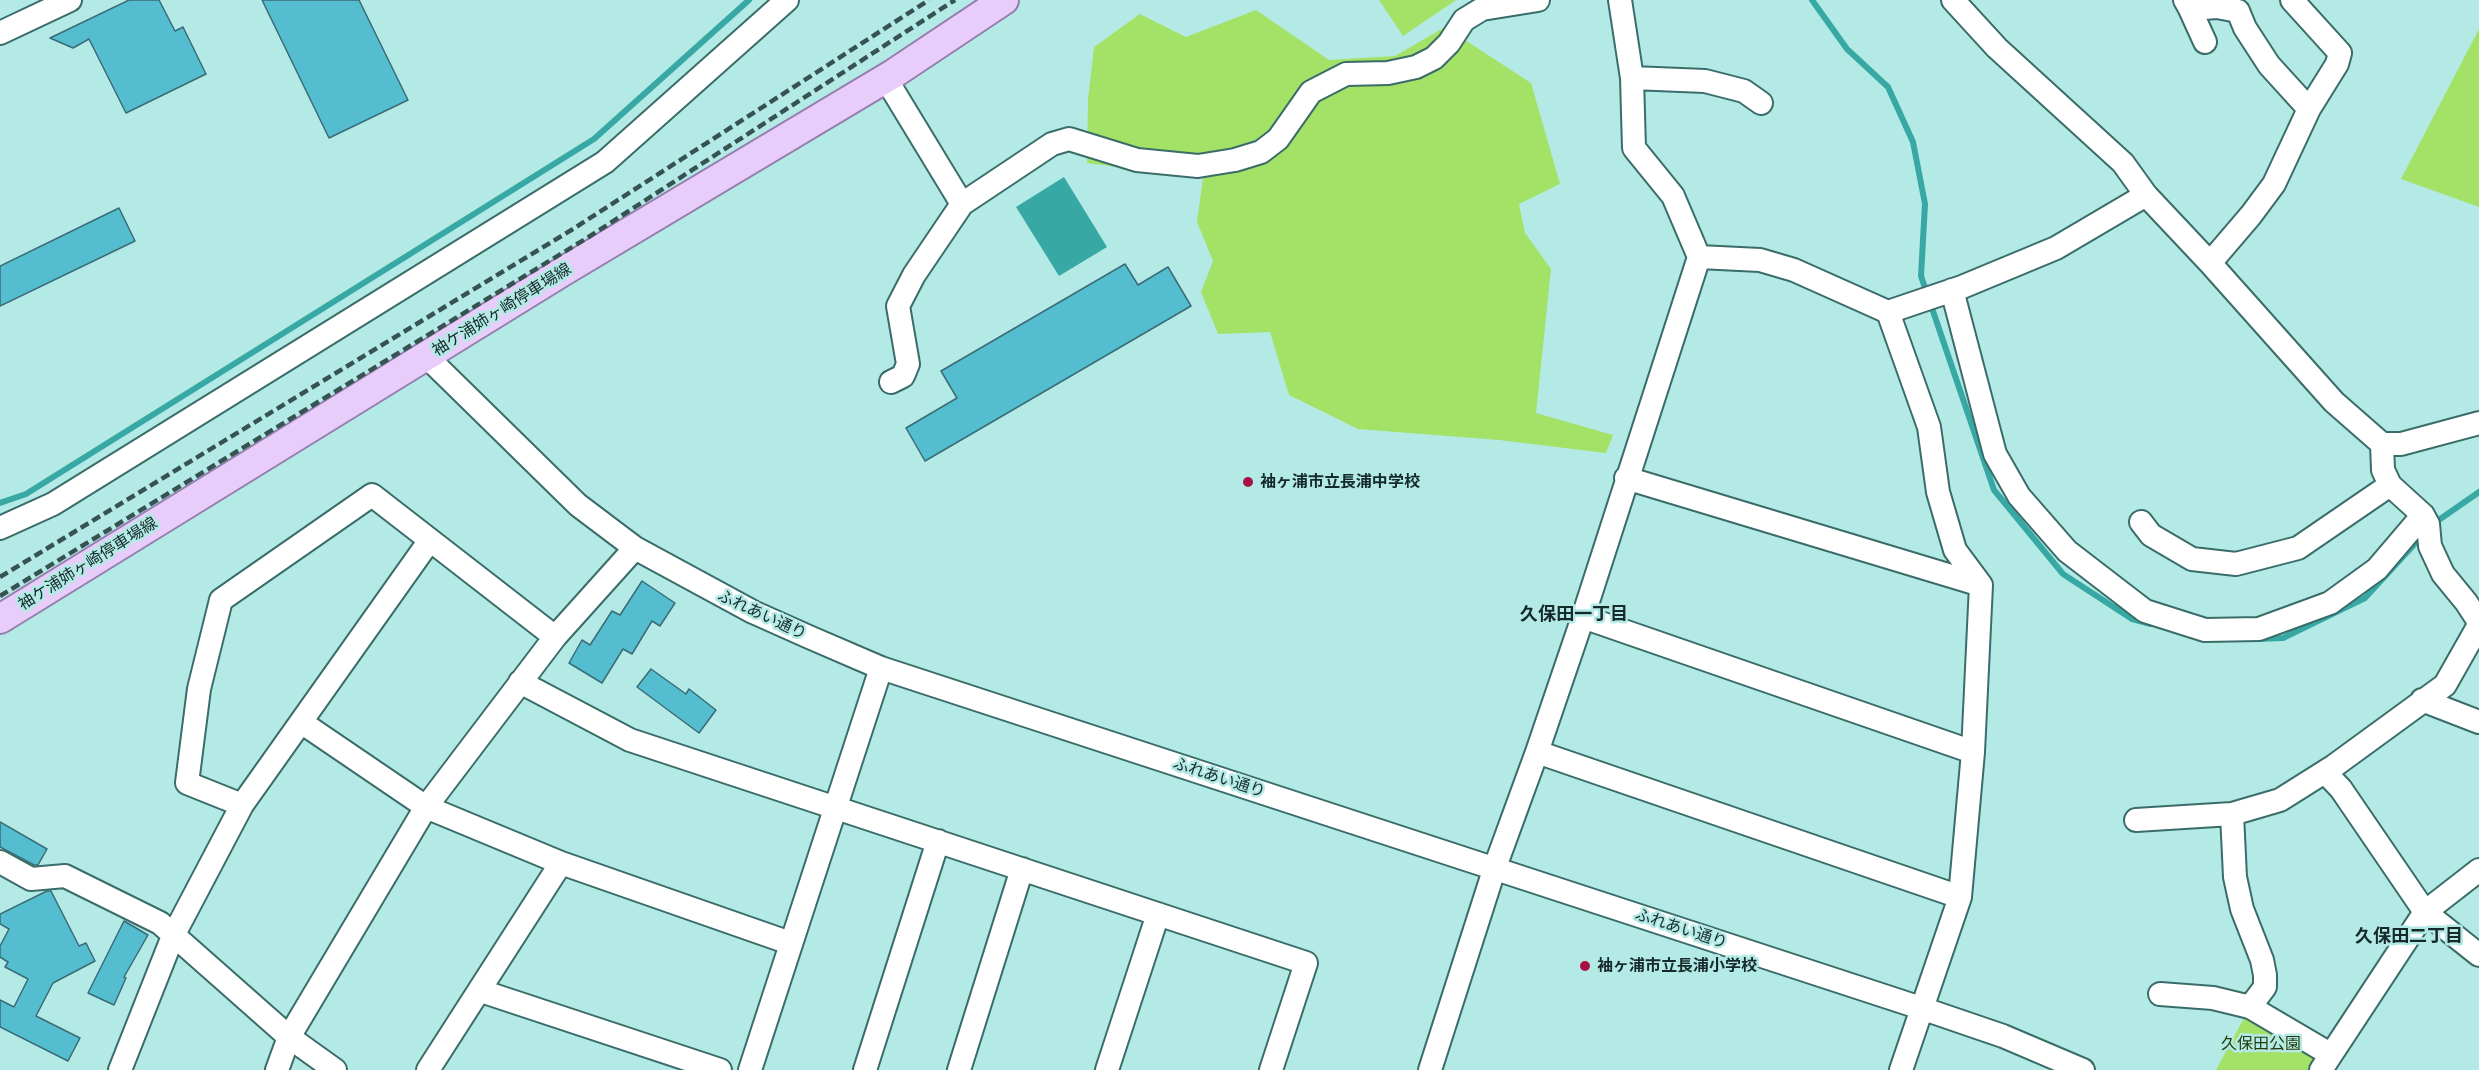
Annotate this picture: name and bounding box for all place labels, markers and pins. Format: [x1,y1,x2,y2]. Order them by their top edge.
place label: 袖ヶ浦市立長浦中学校 [1260,472,1420,492]
marker: 袖ヶ浦市立長浦中学校 [1241,475,1255,489]
place label: 袖ヶ浦市立長浦小学校 [1597,956,1757,976]
marker: 袖ヶ浦市立長浦小学校 [1578,959,1592,973]

